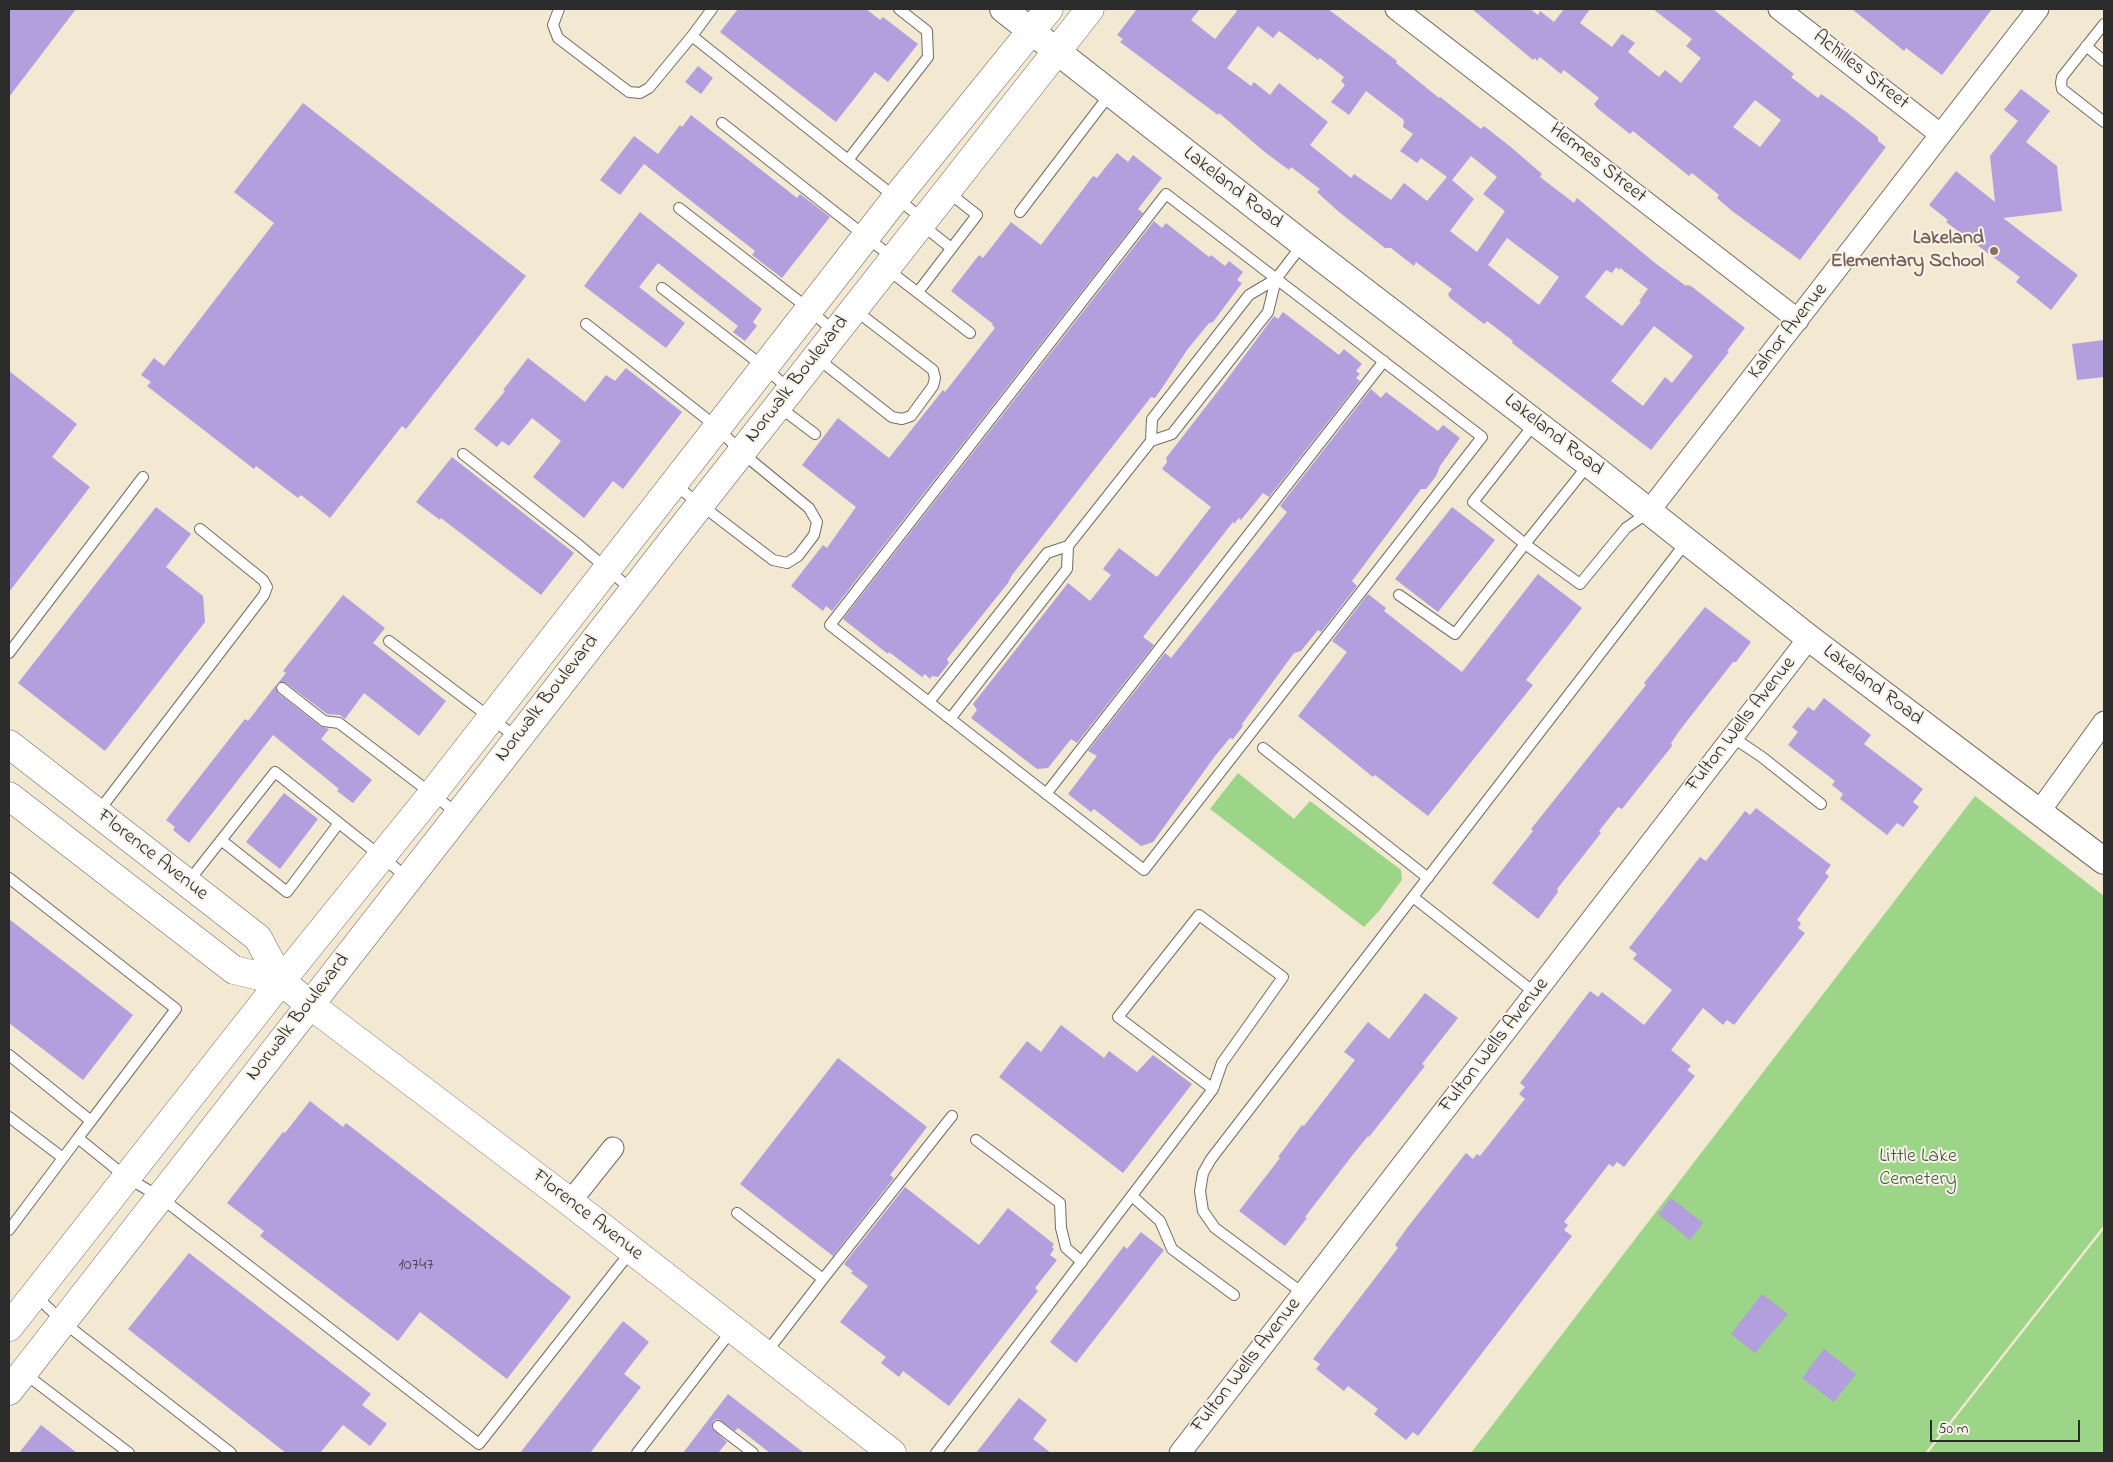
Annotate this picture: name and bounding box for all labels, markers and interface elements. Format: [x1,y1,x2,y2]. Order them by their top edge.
street label: Achilles Street [1807,26,1913,116]
street label: Hermes Street [1544,119,1650,209]
street label: Lakeland Road [1177,143,1287,235]
place label: Lakeland Elementary School [1831,228,1984,275]
marker: Lakeland Elementary School [1988,245,2000,257]
street label: Kalnor Avenue [1744,279,1834,385]
street label: Norwalk Boulevard [741,312,855,448]
street label: Lakeland Road [1498,390,1608,482]
street label: Norwalk Boulevard [491,631,605,767]
street label: Lakeland Road [1817,640,1927,732]
street label: Fulton Wells Avenue [1682,653,1802,797]
street label: Florence Avenue [92,805,212,907]
street label: Norwalk Boulevard [242,950,356,1086]
street label: Fulton Wells Avenue [1435,974,1555,1118]
park label: Little Lake Cemetery [1879,1146,1957,1193]
street label: Florence Avenue [527,1165,647,1267]
house number: 10747 [398,1255,434,1277]
street label: Fulton Wells Avenue [1187,1294,1307,1438]
scale bar [1933,1410,2083,1442]
text: 50 m [1938,1418,1968,1440]

